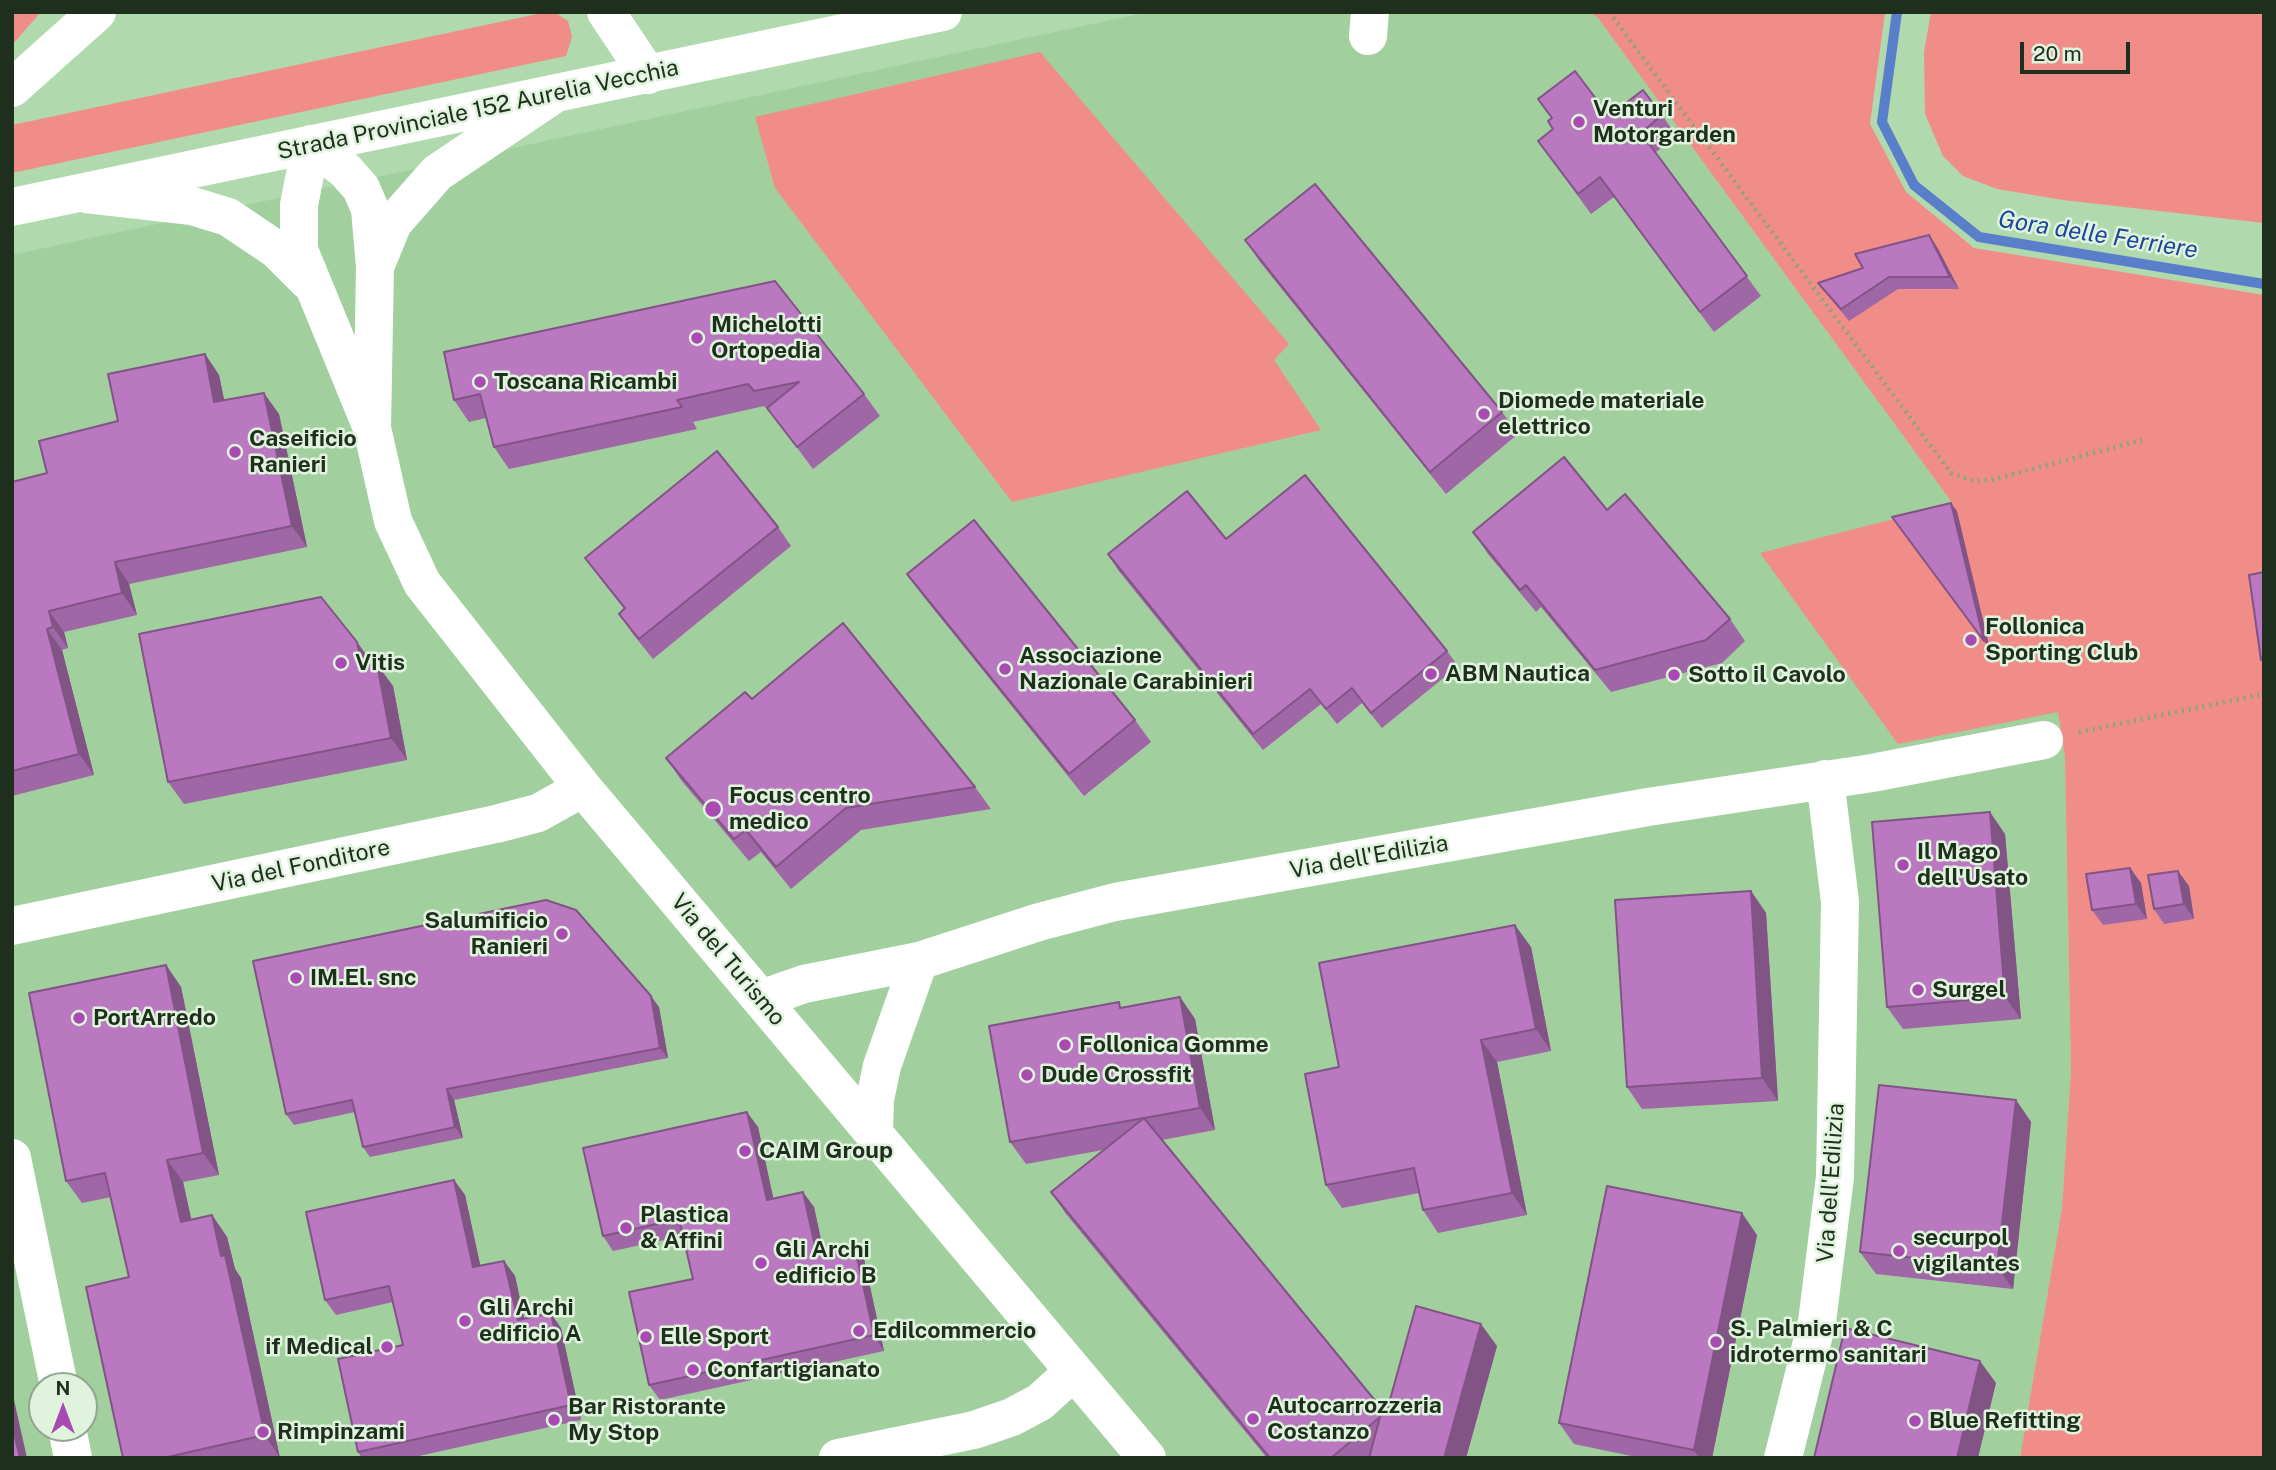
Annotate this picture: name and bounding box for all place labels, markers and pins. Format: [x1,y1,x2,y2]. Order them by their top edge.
place label: Venturi Motorgarden [1593,95,1736,149]
marker: Venturi Motorgarden [1571,114,1587,130]
place label: Michelotti Ortopedia [711,311,822,365]
marker: Michelotti Ortopedia [689,330,705,346]
place label: Toscana Ricambi [494,368,677,396]
marker: Toscana Ricambi [472,374,488,390]
place label: Diomede materiale elettrico [1498,387,1705,441]
marker: Diomede materiale elettrico [1476,406,1492,422]
place label: Caseificio Ranieri [249,425,357,479]
marker: Caseificio Ranieri [227,444,243,460]
place label: Follonica Sporting Club [1985,613,2138,667]
marker: Follonica Sporting Club [1963,632,1979,648]
place label: Associazione Nazionale Carabinieri [1019,642,1253,696]
place label: Vitis [355,649,405,677]
marker: Vitis [333,655,349,671]
place label: ABM Nautica [1445,660,1590,688]
marker: Associazione Nazionale Carabinieri [997,661,1013,677]
place label: Sotto il Cavolo [1688,661,1846,689]
marker: ABM Nautica [1423,666,1439,682]
marker: Sotto il Cavolo [1666,667,1682,683]
place label: Focus centro medico [729,782,871,836]
marker: Focus centro medico [703,799,723,819]
place label: Il Mago dell'Usato [1917,838,2028,892]
marker: Il Mago dell'Usato [1895,857,1911,873]
place label: Salumificio Ranieri [424,907,548,961]
marker: Salumificio Ranieri [554,926,570,942]
place label: IM.El. snc [310,964,417,992]
marker: IM.El. snc [288,970,304,986]
place label: Surgel [1932,976,2006,1004]
marker: Surgel [1910,982,1926,998]
place label: PortArredo [93,1004,216,1032]
marker: PortArredo [71,1010,87,1026]
place label: Follonica Gomme [1079,1031,1269,1059]
marker: Follonica Gomme [1057,1037,1073,1053]
place label: Dude Crossfit [1041,1061,1192,1089]
marker: Dude Crossfit [1019,1067,1035,1083]
place label: CAIM Group [759,1137,893,1165]
marker: CAIM Group [737,1143,753,1159]
place label: Plastica & Affini [640,1201,729,1255]
marker: Plastica & Affini [618,1220,634,1236]
place label: securpol vigilantes [1913,1224,2020,1278]
place label: Gli Archi edificio B [775,1236,877,1290]
marker: securpol vigilantes [1891,1243,1907,1259]
marker: Gli Archi edificio B [753,1255,769,1271]
place label: Gli Archi edificio A [479,1294,582,1348]
marker: Gli Archi edificio A [457,1313,473,1329]
place label: S. Palmieri & C idrotermo sanitari [1730,1315,1927,1369]
place label: Edilcommercio [873,1317,1036,1345]
place label: Elle Sport [660,1323,769,1351]
marker: Edilcommercio [851,1323,867,1339]
marker: Elle Sport [638,1329,654,1345]
place label: if Medical [265,1333,373,1361]
marker: S. Palmieri & C idrotermo sanitari [1708,1334,1724,1350]
marker: if Medical [379,1339,395,1355]
place label: Confartigianato [707,1356,880,1384]
marker: Confartigianato [685,1362,701,1378]
place label: Autocarrozzeria Costanzo [1267,1392,1442,1446]
place label: Bar Ristorante My Stop [568,1393,726,1447]
place label: Blue Refitting [1929,1407,2081,1435]
marker: Autocarrozzeria Costanzo [1245,1411,1261,1427]
marker: Bar Ristorante My Stop [546,1412,562,1428]
marker: Blue Refitting [1907,1413,1923,1429]
place label: Rimpinzami [277,1418,405,1446]
marker: Rimpinzami [255,1424,271,1440]

